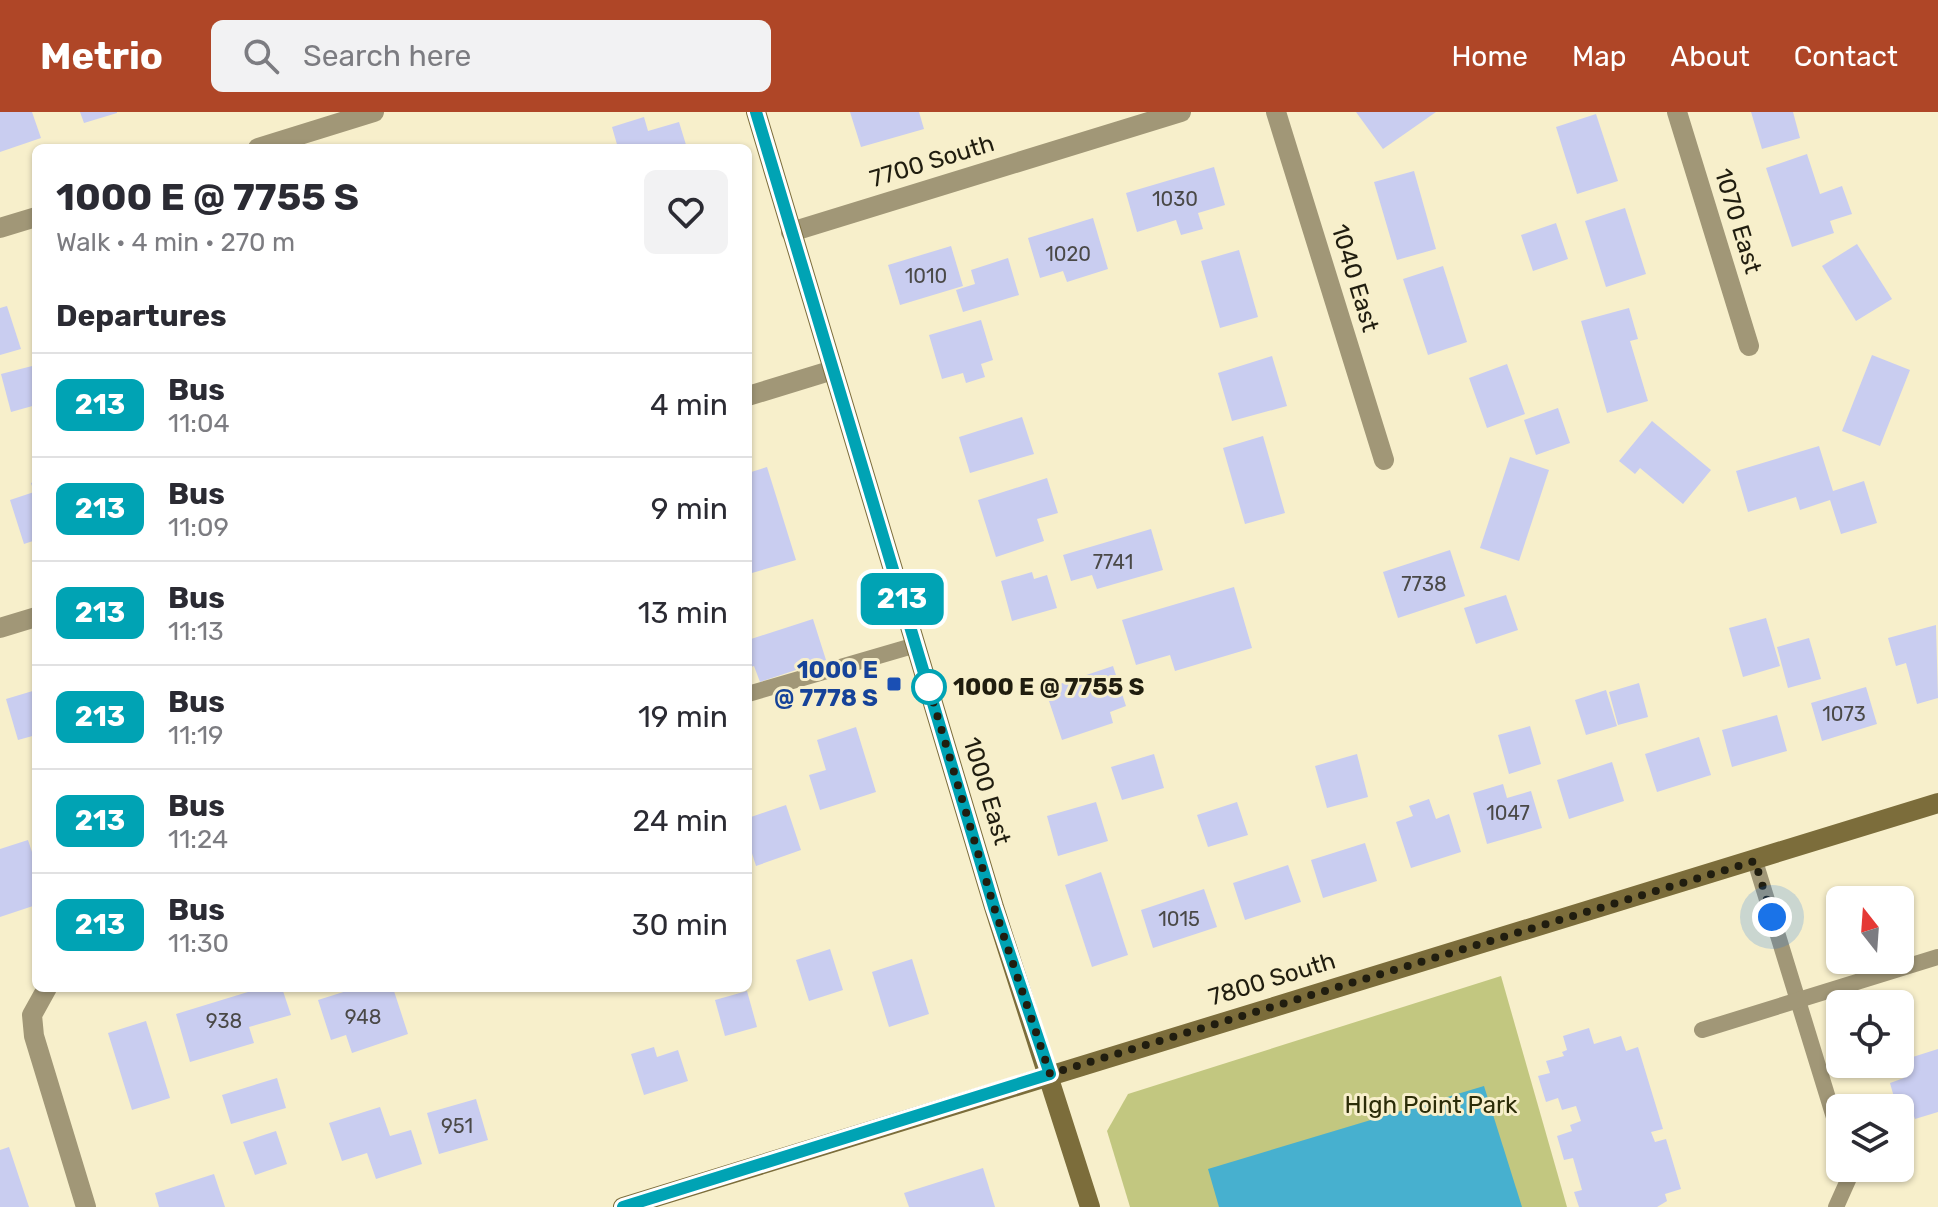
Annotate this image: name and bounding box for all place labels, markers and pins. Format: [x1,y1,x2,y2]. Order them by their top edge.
place label: 1000 E @ 7778 S [774,656,878,712]
marker: 1000 E @ 7755 S [912,670,946,704]
place label: 1000 E @ 7755 S [953,673,1144,701]
marker: 1000 E @ 7778 S [885,675,903,693]

